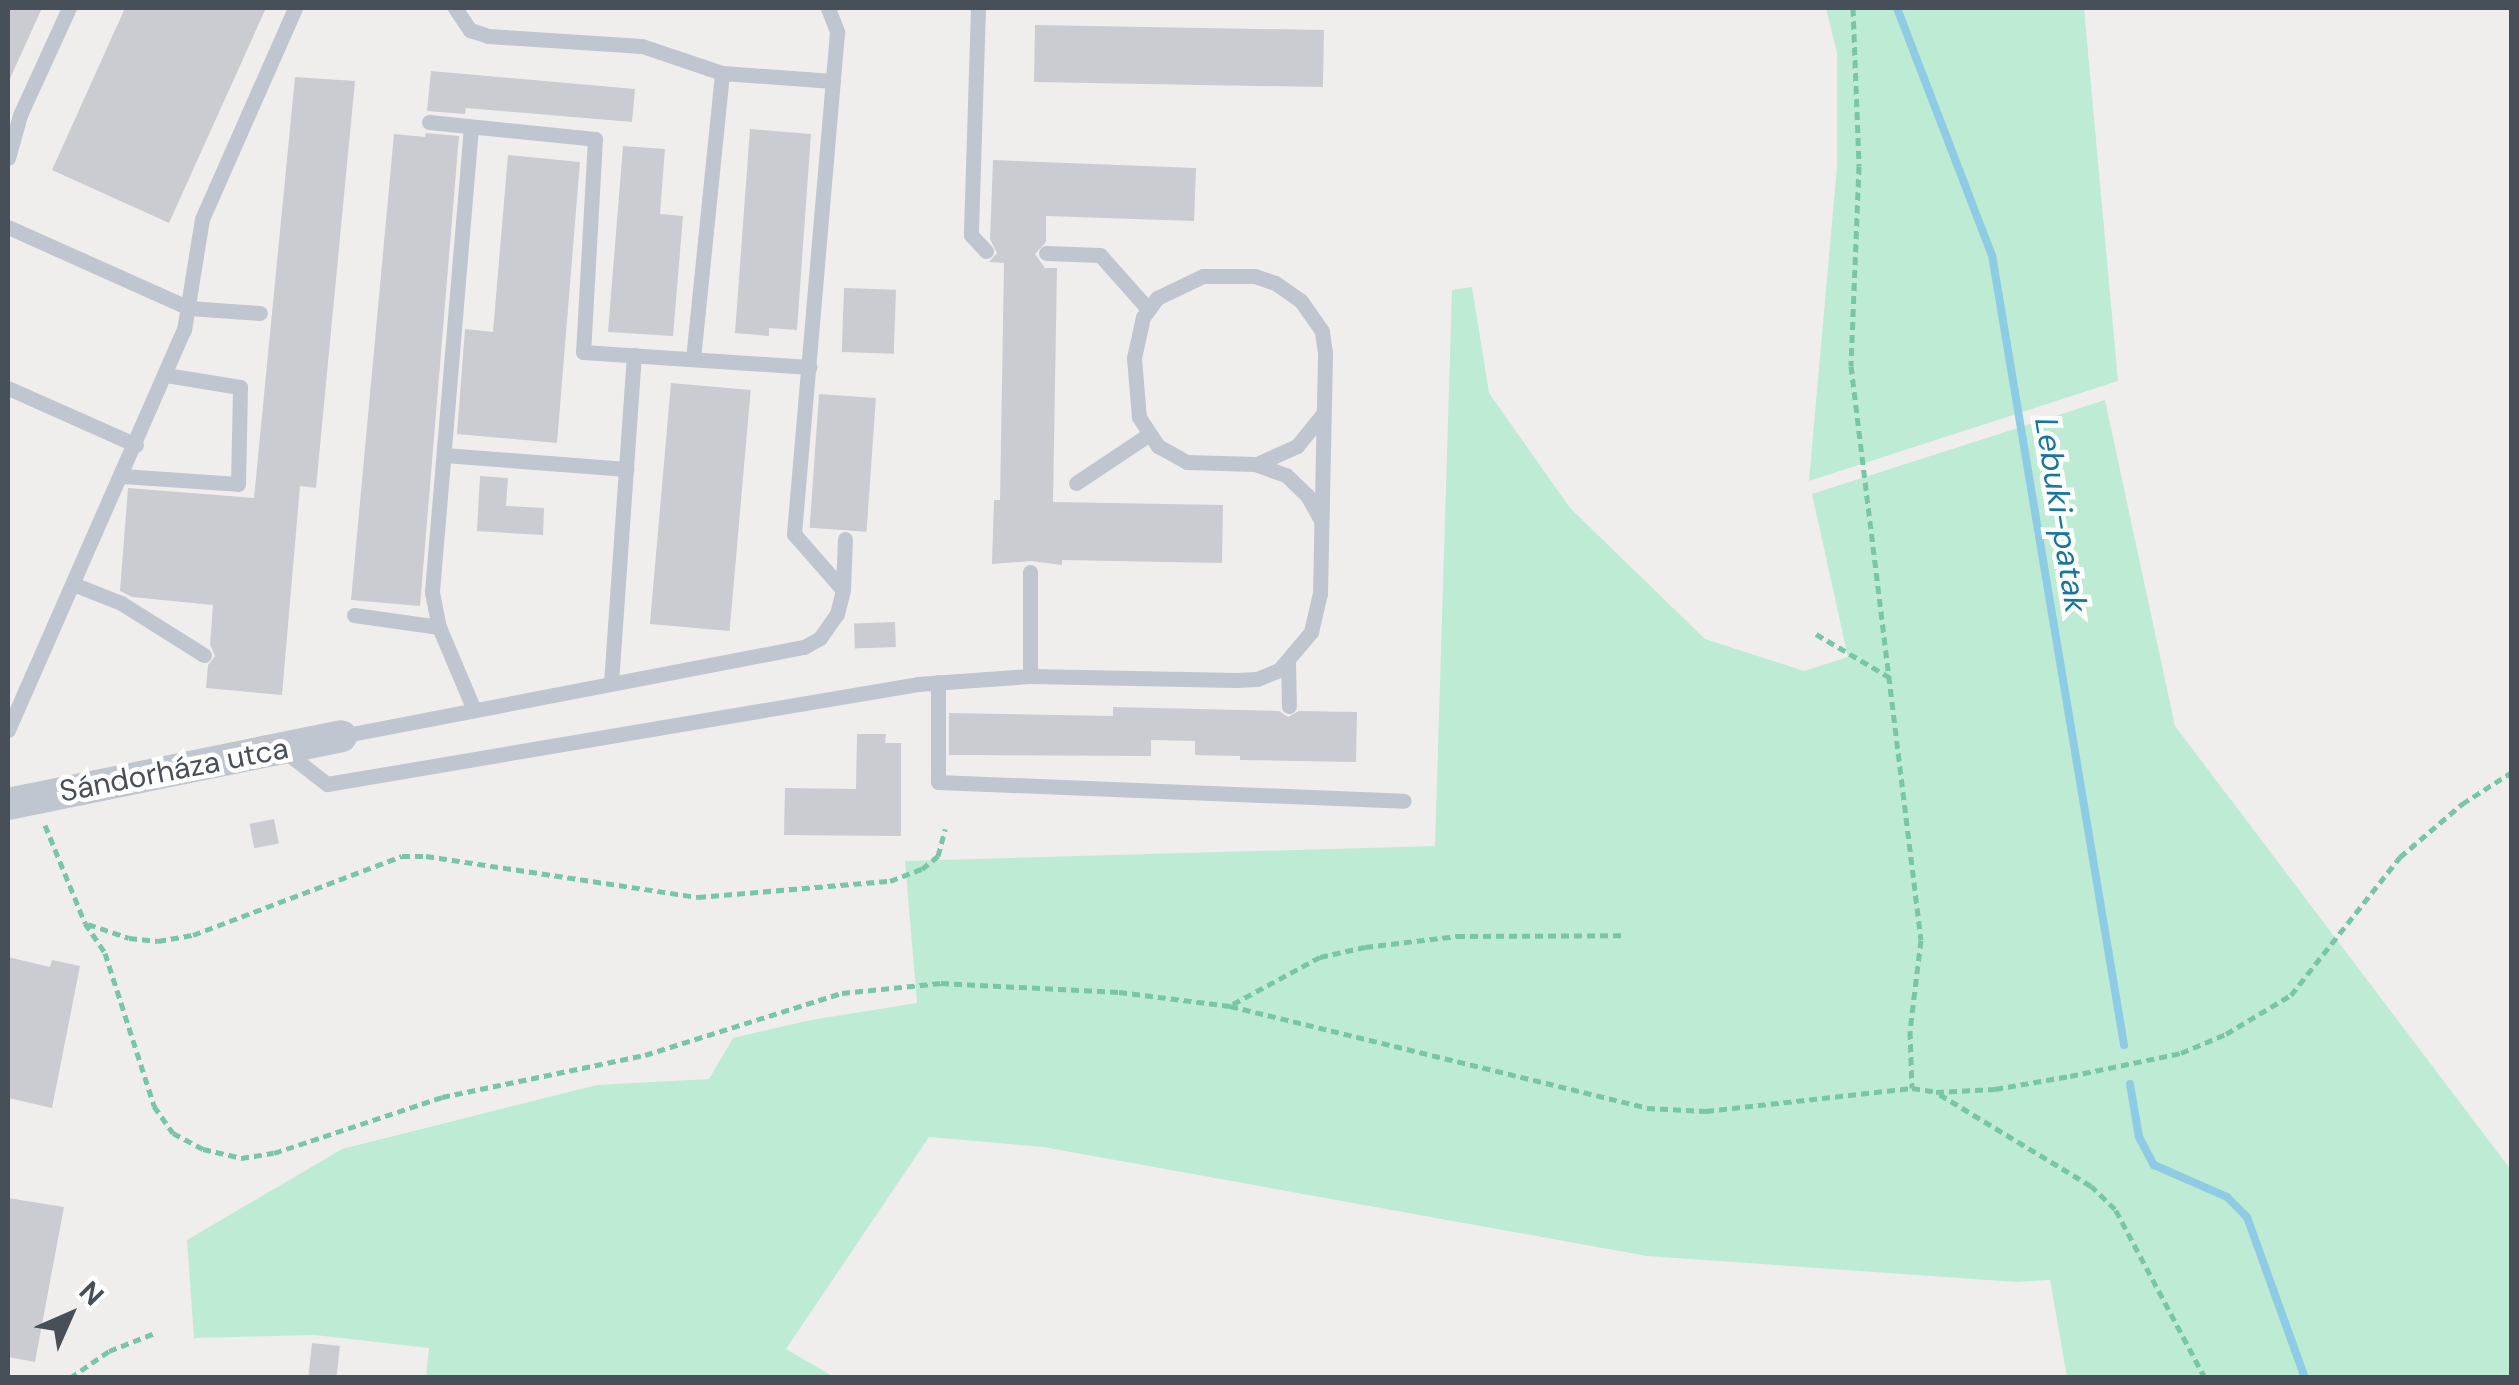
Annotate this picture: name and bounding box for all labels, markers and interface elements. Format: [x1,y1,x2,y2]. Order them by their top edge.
water label: Lebuki-patak [2027,415,2095,615]
street label: Sándorháza utca [57,730,291,810]
north arrow [20,1265,120,1365]
text: N [71,1273,112,1314]

